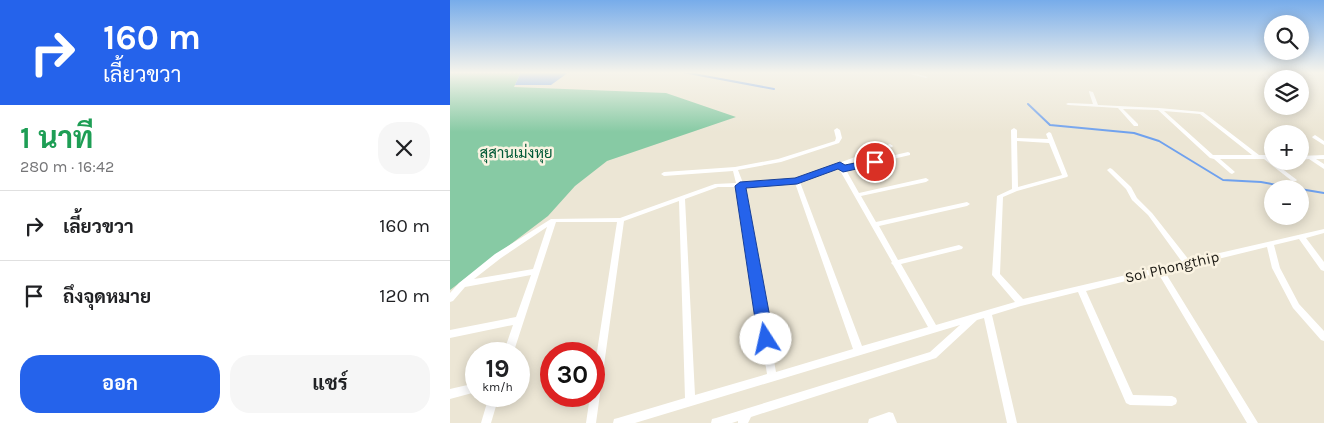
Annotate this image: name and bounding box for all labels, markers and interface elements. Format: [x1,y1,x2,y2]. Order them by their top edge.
map controls [1264,15,1309,225]
button: search [1264,15,1309,60]
text: 160 m [103,17,201,58]
icon: right [20,20,85,85]
text: เลี้ยวขวา [103,62,181,88]
button: layers [1264,70,1309,115]
text: 1 นาที [20,120,93,156]
button: close [378,122,430,174]
button: + [1264,125,1309,170]
pin [854,141,896,183]
park label: สุสานเม่งหุย [479,143,553,164]
icon: arrive [861,148,889,176]
text: 280 m · 16:42 [20,157,114,176]
button: − [1264,180,1309,225]
icon: right [20,212,48,240]
text: 160 m [379,215,430,237]
text: เลี้ยวขวา [63,216,134,238]
street label: Soi Phongthip [1123,247,1221,287]
icon: arrive [20,282,48,310]
text: 120 m [379,285,430,307]
text: ถึงจุดหมาย [63,286,151,308]
position arrow [739,312,791,364]
speed limit sign: 30 [540,342,605,407]
text: 19 [485,354,510,383]
button: ออก [20,355,220,413]
button: แชร์ [230,355,430,413]
text: km/h [482,380,513,394]

